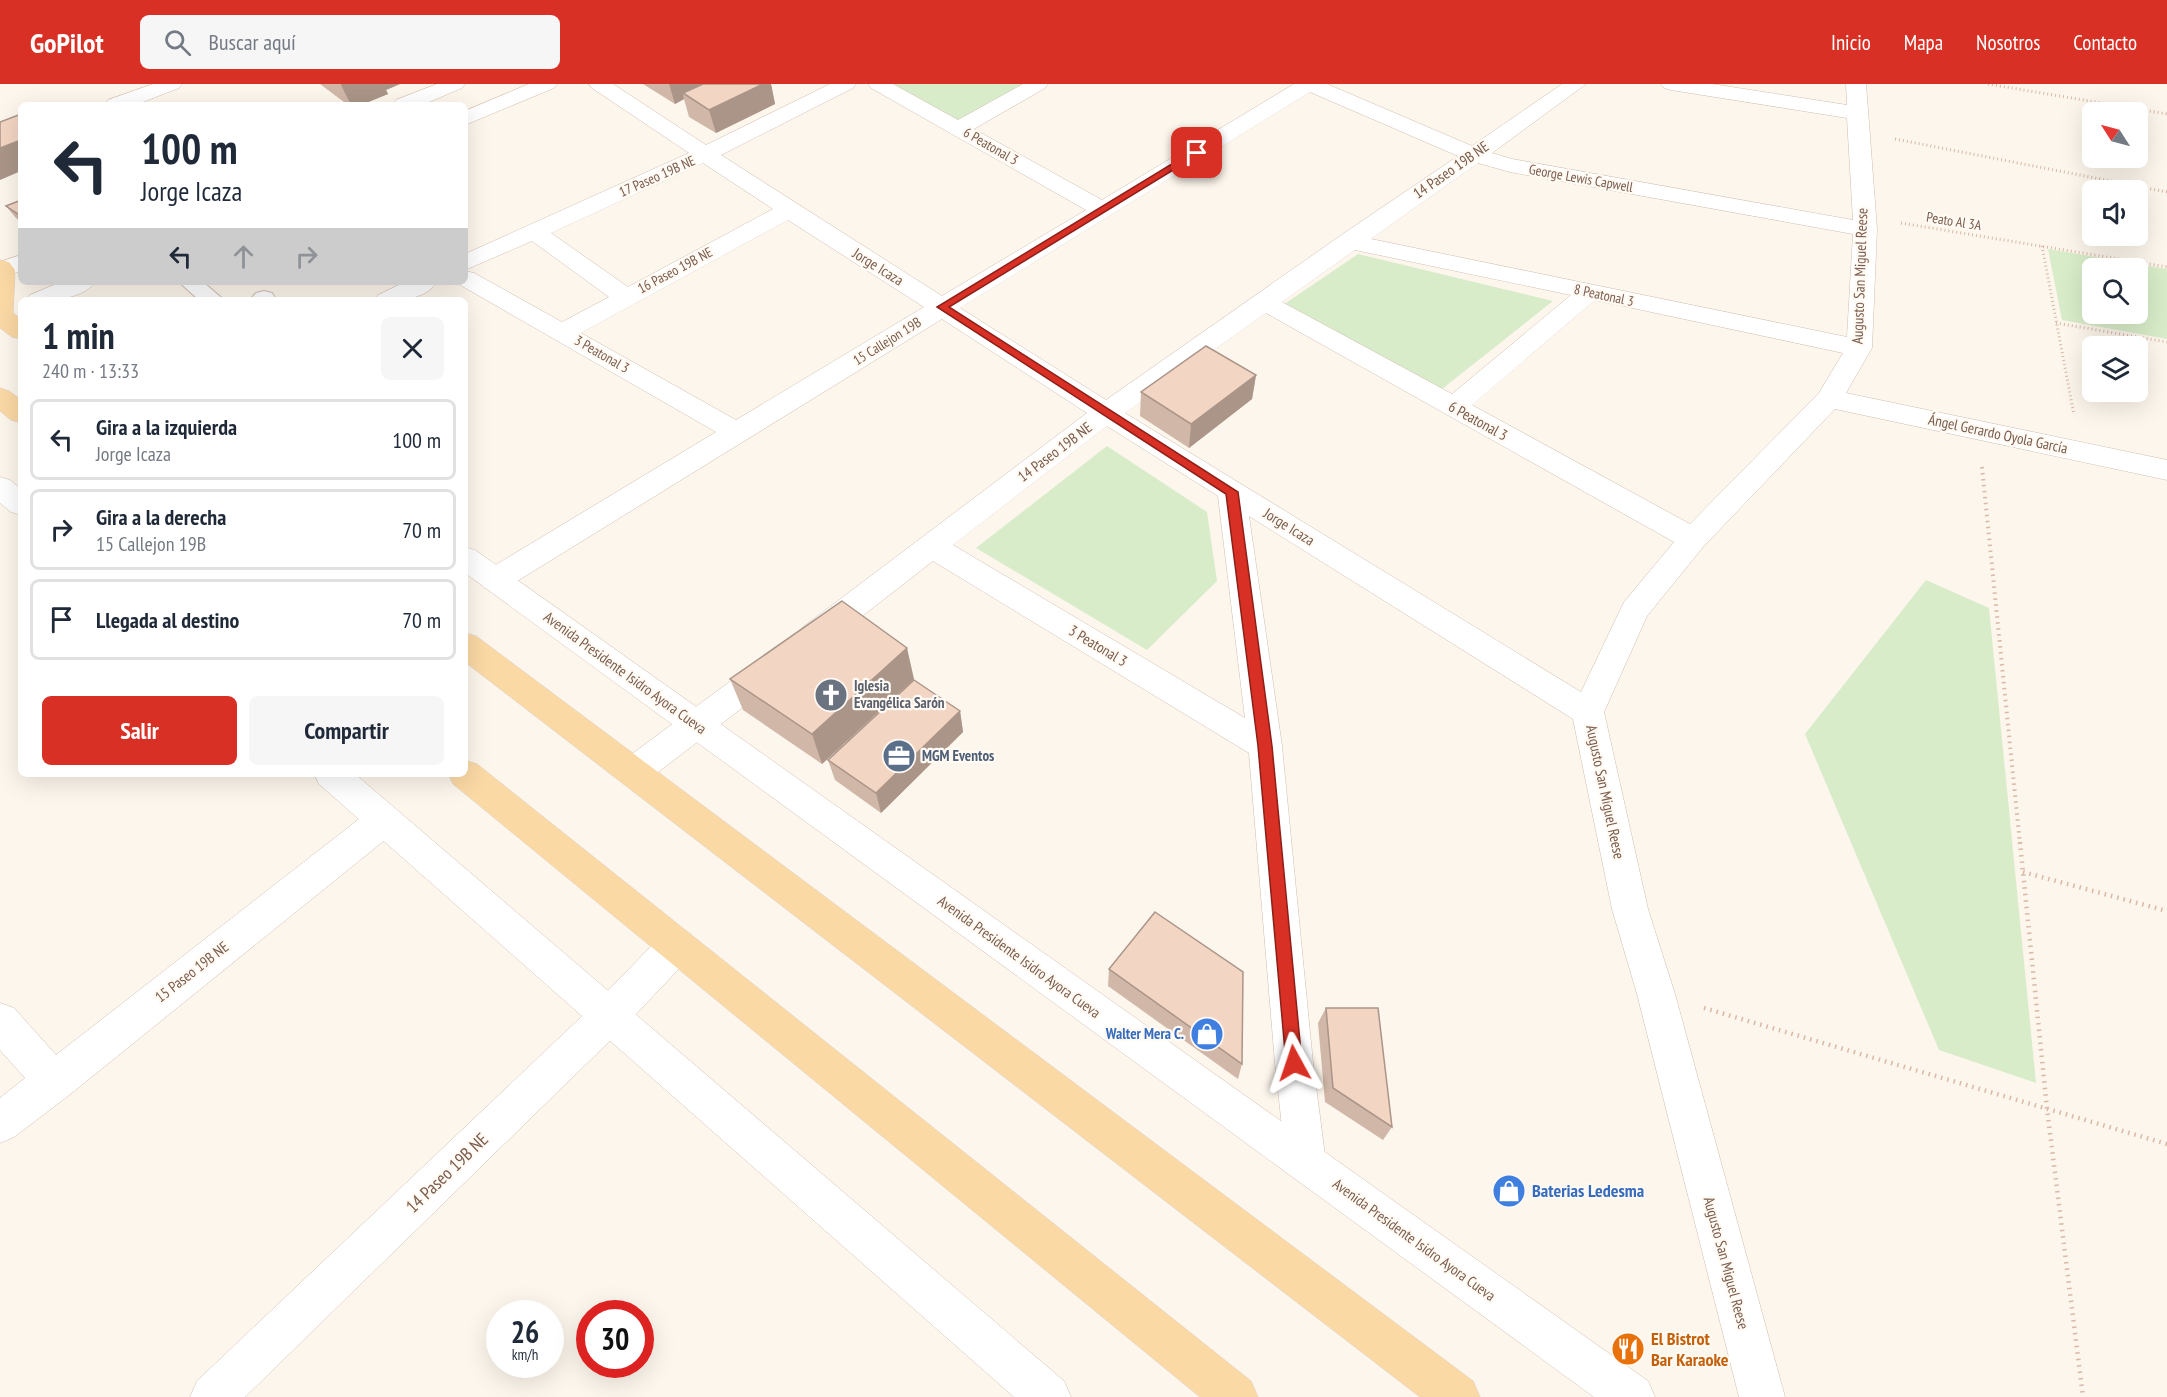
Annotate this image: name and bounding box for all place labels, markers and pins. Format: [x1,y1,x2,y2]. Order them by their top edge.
pin [1171,127,1222,178]
place label: Iglesia Evangélica Sarón [854,676,945,712]
church icon: Iglesia Evangélica Sarón [813,677,849,713]
office icon: MGM Eventos [881,738,917,774]
place label: MGM Eventos [922,746,994,765]
shop icon: Walter Mera C. [1189,1016,1225,1052]
place label: Walter Mera C. [1105,1024,1184,1043]
shop icon: Baterias Ledesma [1491,1173,1527,1209]
place label: Baterias Ledesma [1532,1179,1644,1202]
place label: El Bistrot Bar Karaoke [1651,1327,1729,1371]
restaurant icon: El Bistrot Bar Karaoke [1610,1331,1646,1367]

